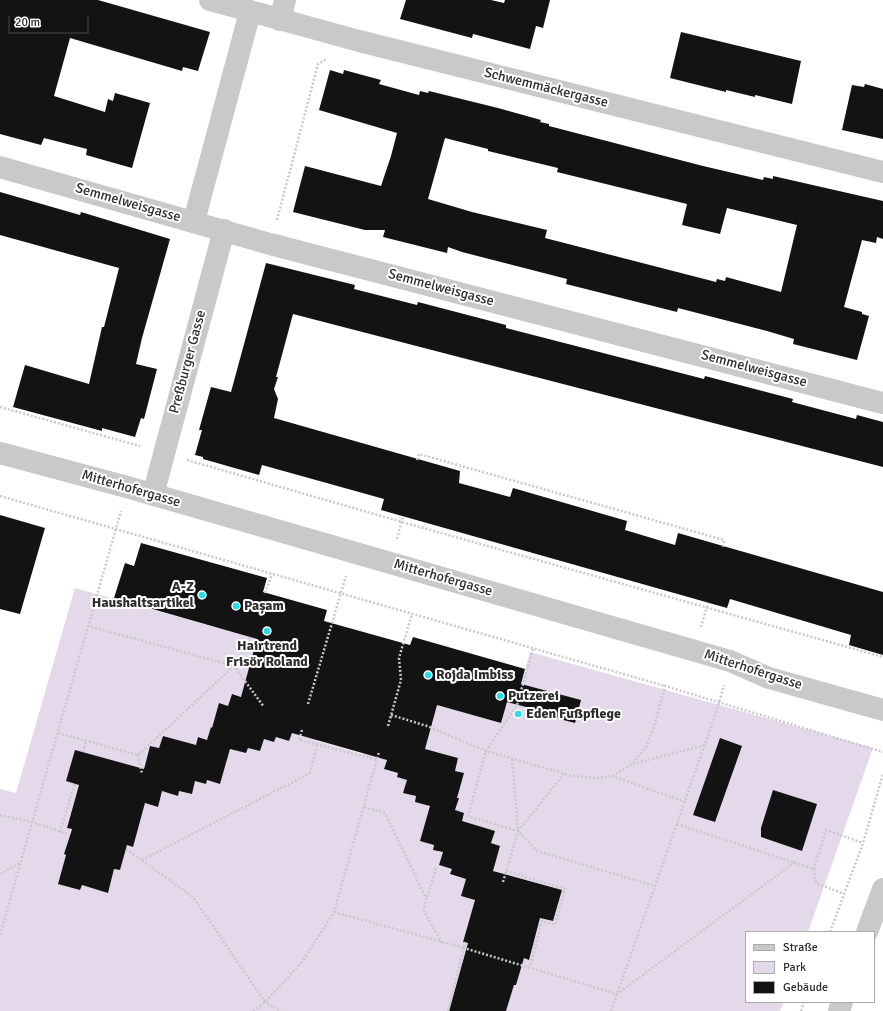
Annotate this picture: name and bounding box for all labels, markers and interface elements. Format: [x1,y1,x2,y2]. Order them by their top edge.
scale bar [10,8,91,34]
text: 20 m [15,15,40,30]
street label: Schwemmäckergasse [482,64,610,112]
street label: Semmelweisgasse [73,180,183,226]
street label: Semmelweisgasse [386,266,496,310]
street label: Preßburger Gasse [166,308,210,416]
street label: Semmelweisgasse [699,347,809,391]
street label: Mitterhofergasse [80,467,182,511]
street label: Mitterhofergasse [392,556,494,600]
place label: A-Z Haushaltsartikel [92,579,194,612]
marker: A-Z Haushaltsartikel [197,590,207,600]
place label: Pașam [244,598,284,614]
marker: Pașam [231,601,241,611]
marker: Hairtrend Frisör Roland [262,626,272,636]
place label: Hairtrend Frisör Roland [226,638,308,670]
street label: Mitterhofergasse [702,646,804,694]
place label: Rojda Imbiss [436,667,514,683]
marker: Rojda Imbiss [423,670,433,680]
place label: Putzerei [508,688,559,704]
marker: Putzerei [495,691,505,701]
place label: Eden Fußpflege [526,706,621,722]
marker: Eden Fußpflege [513,709,523,719]
legend [745,931,875,1003]
text: Straße [783,940,818,955]
text: Park [783,960,806,975]
text: Gebäude [783,980,828,995]

